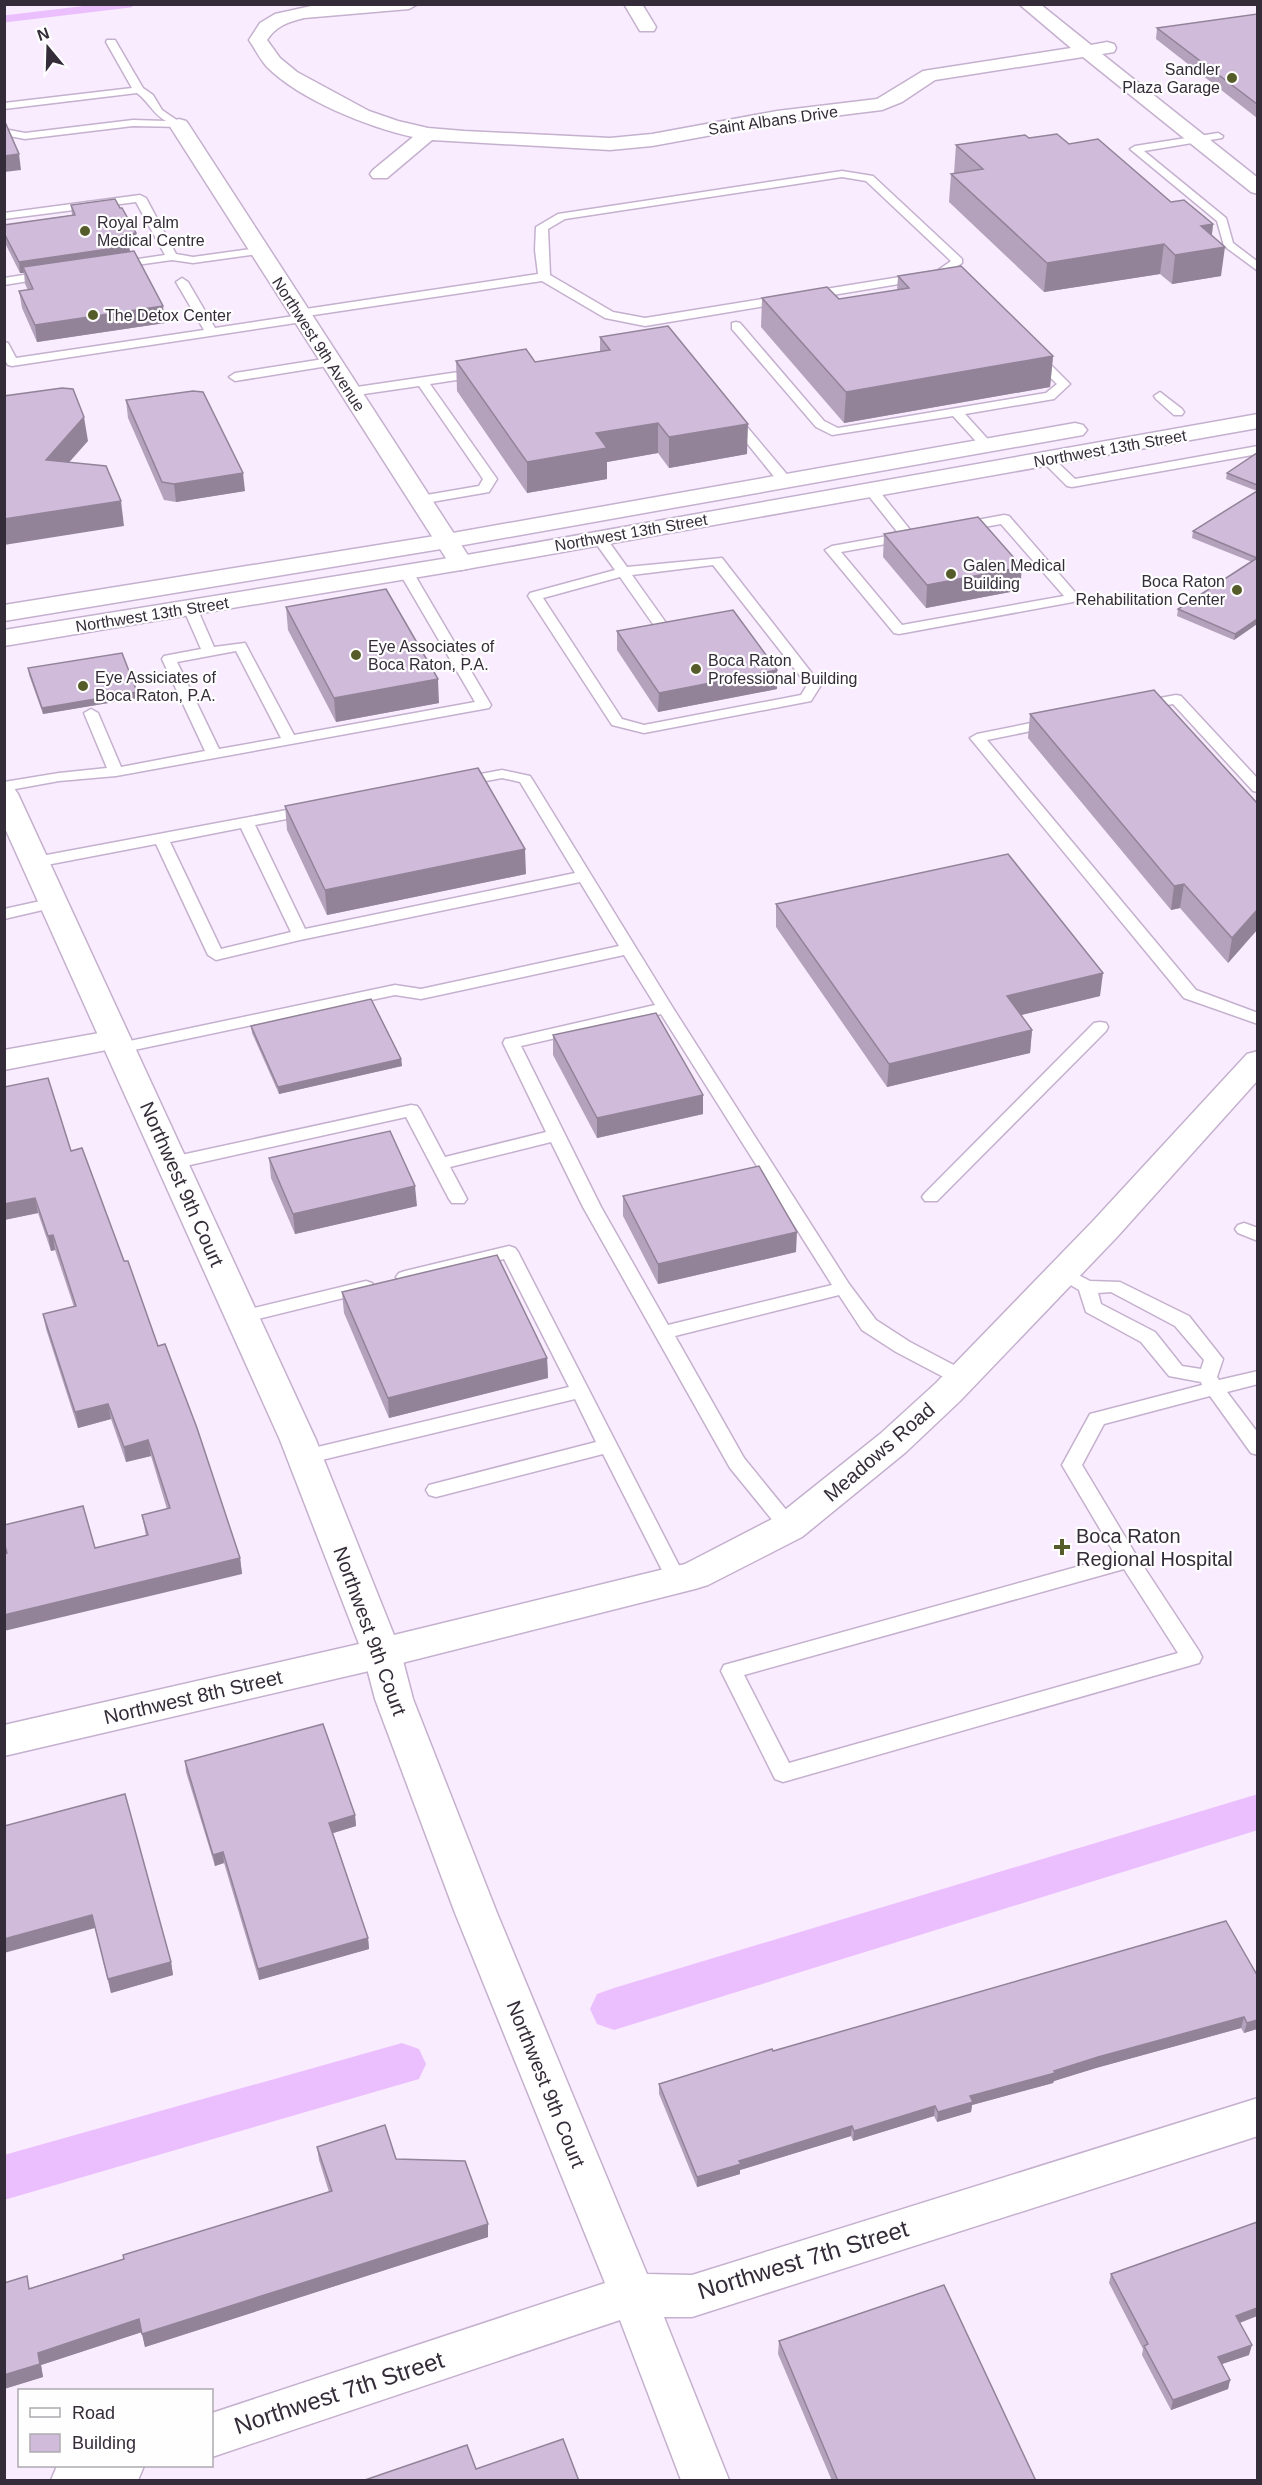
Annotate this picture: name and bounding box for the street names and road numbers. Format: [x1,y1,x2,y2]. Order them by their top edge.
street label: Saint Albans Drive [707,103,839,138]
street label: Northwest 9th Avenue [269,274,368,415]
street label: Northwest 13th Street [1032,427,1188,470]
street label: Northwest 13th Street [553,511,709,554]
street label: Northwest 13th Street [74,594,230,635]
street label: Northwest 9th Court [136,1098,228,1270]
street label: Meadows Road [819,1398,939,1506]
street label: Northwest 9th Court [329,1544,411,1719]
street label: Northwest 8th Street [102,1666,285,1728]
street label: Northwest 9th Court [502,1997,590,2171]
street label: Northwest 7th Street [694,2215,912,2304]
street label: Northwest 7th Street [231,2346,447,2439]

